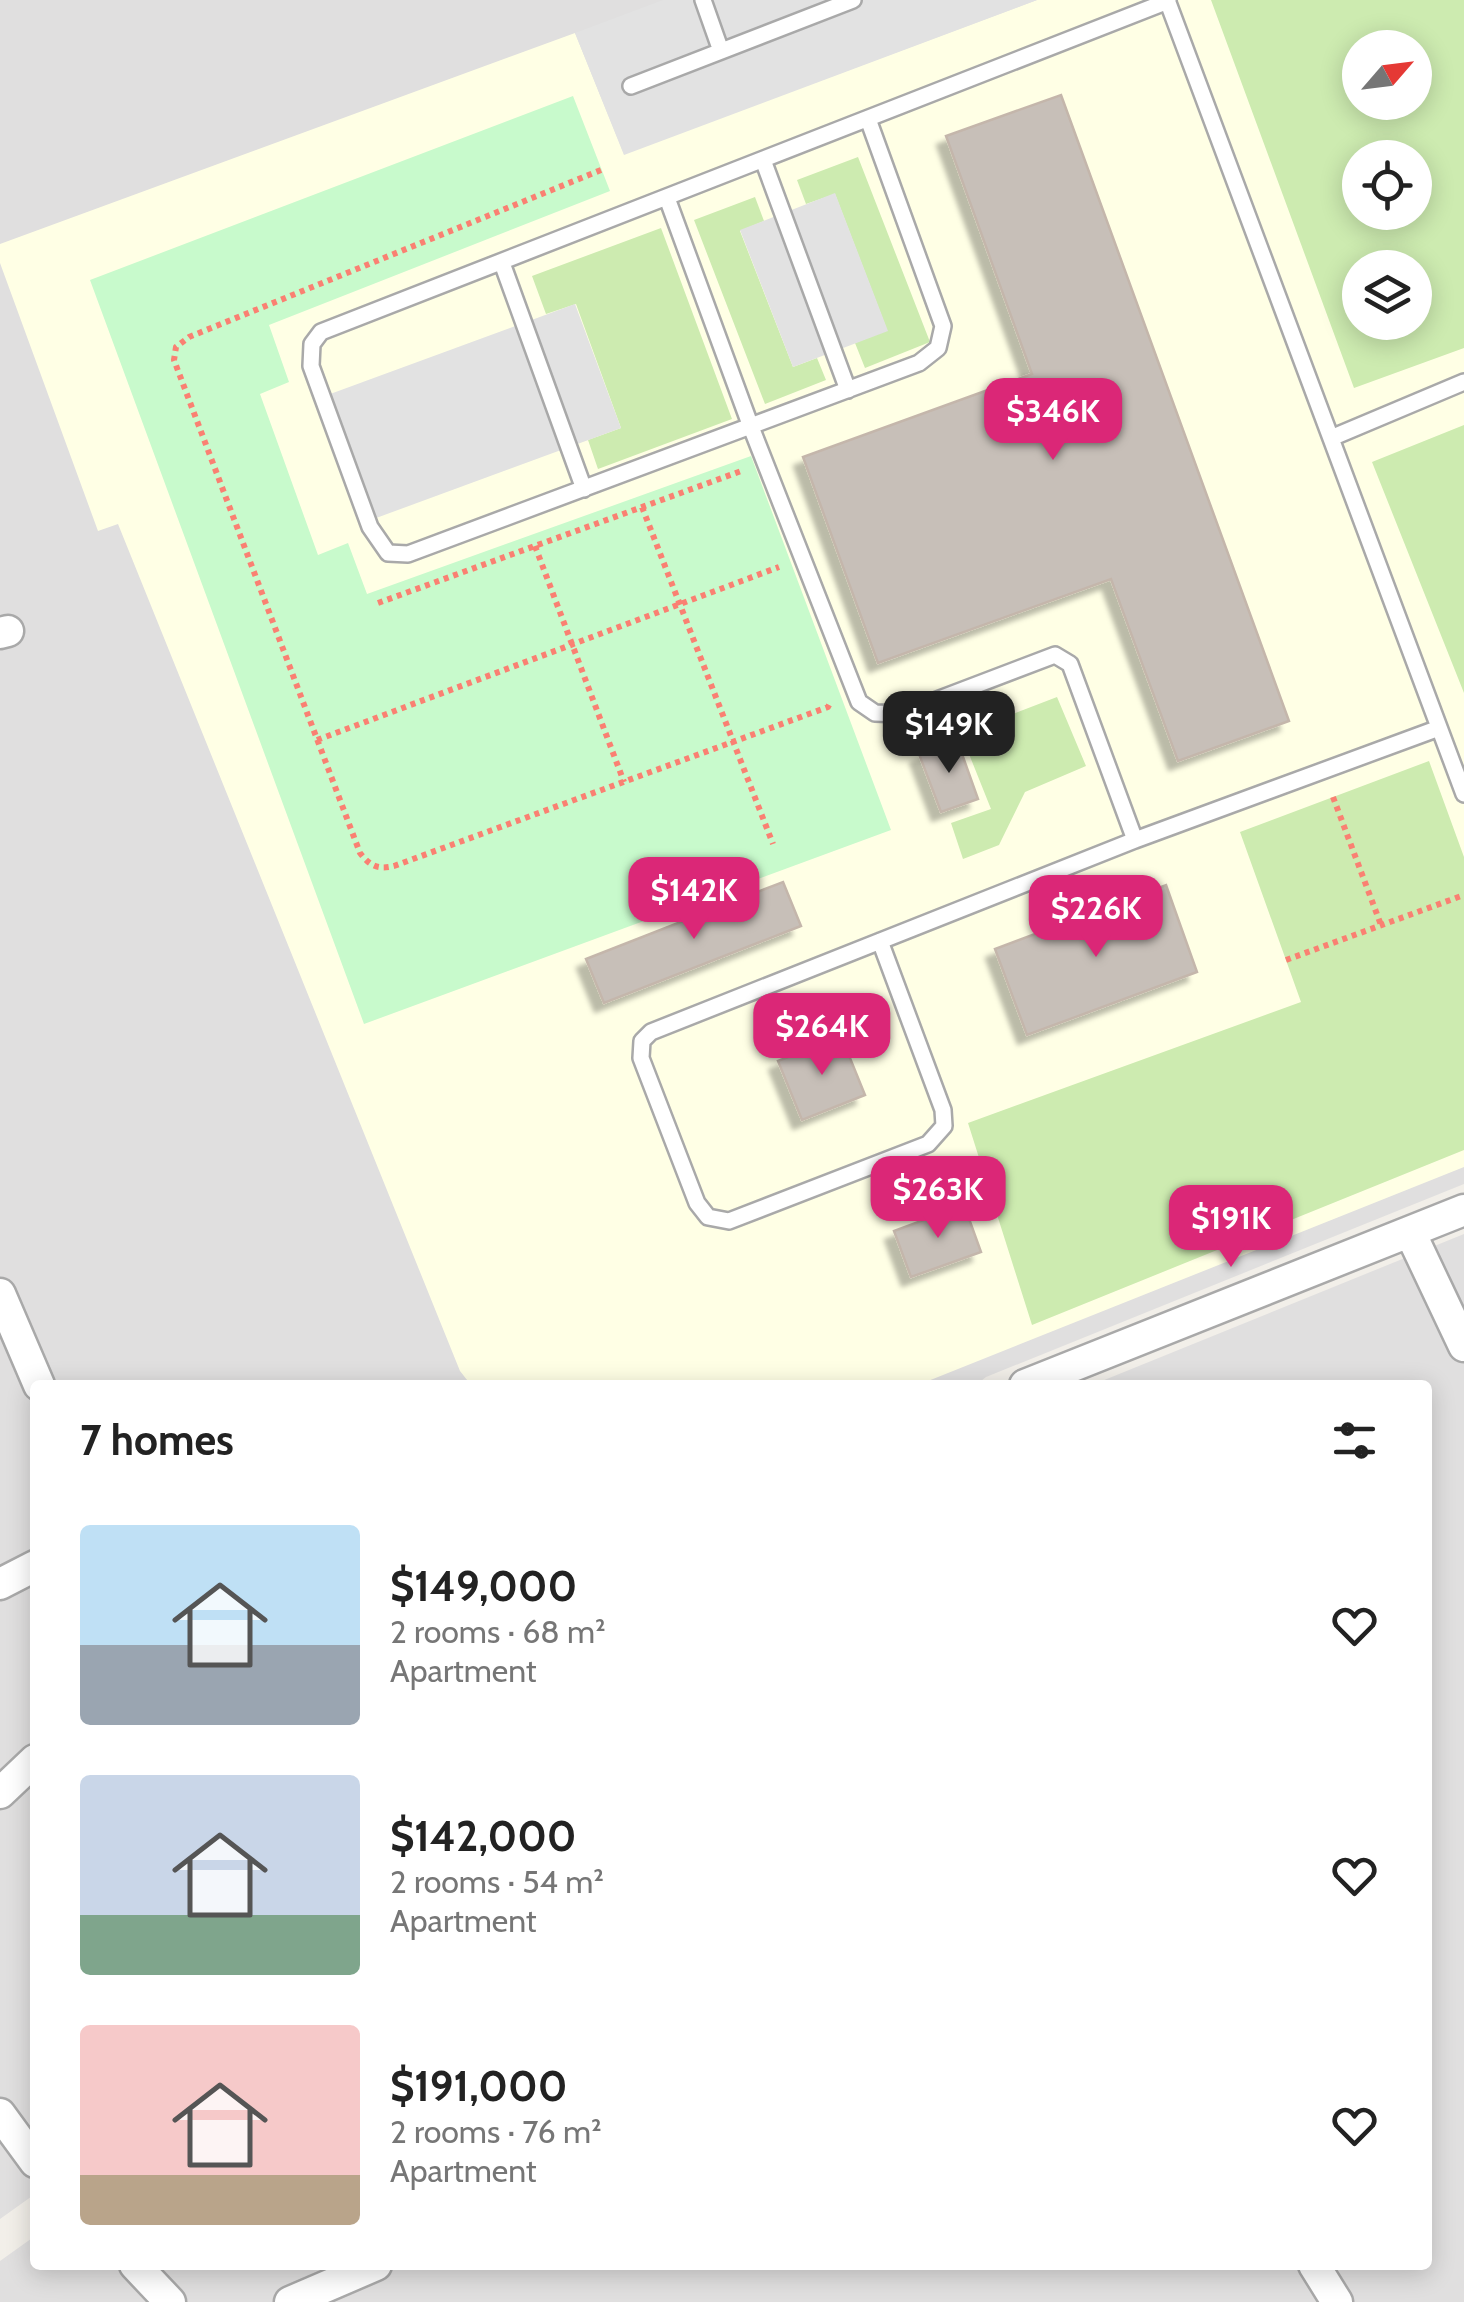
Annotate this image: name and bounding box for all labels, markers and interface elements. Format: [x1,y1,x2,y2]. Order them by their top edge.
north arrow [1342,30,1432,120]
map controls [1342,30,1432,340]
button: locate [1342,140,1432,230]
button: layers [1342,250,1432,340]
pin: $346K [983,378,1123,463]
text: $346K [1006,391,1100,430]
pin: $149K [879,691,1019,776]
text: $149K [905,704,993,743]
pin: $142K [624,857,764,942]
text: $142K [650,870,738,909]
pin: $226K [1026,875,1166,960]
text: $226K [1051,888,1141,927]
pin: $264K [752,993,892,1078]
text: $264K [775,1006,869,1045]
pin: $263K [868,1156,1008,1241]
text: $263K [893,1169,983,1208]
pin: $191K [1161,1185,1301,1270]
text: $191K [1191,1198,1271,1237]
icon: filters [1327,1413,1382,1468]
text: 7 homes [80,1414,234,1466]
text: $149,000 [390,1560,577,1612]
icon: home [160,1565,280,1685]
icon: heart [1327,1598,1382,1653]
text: 2 rooms · 68 m² [390,1612,606,1651]
text: Apartment [390,1651,537,1690]
text: $142,000 [390,1810,576,1862]
icon: home [160,1815,280,1935]
icon: heart [1327,1848,1382,1903]
text: 2 rooms · 54 m² [390,1862,604,1901]
text: Apartment [390,1901,537,1940]
text: $191,000 [390,2060,567,2112]
icon: home [160,2065,280,2185]
icon: heart [1327,2098,1382,2153]
text: 2 rooms · 76 m² [390,2112,602,2151]
text: Apartment [390,2151,537,2190]

